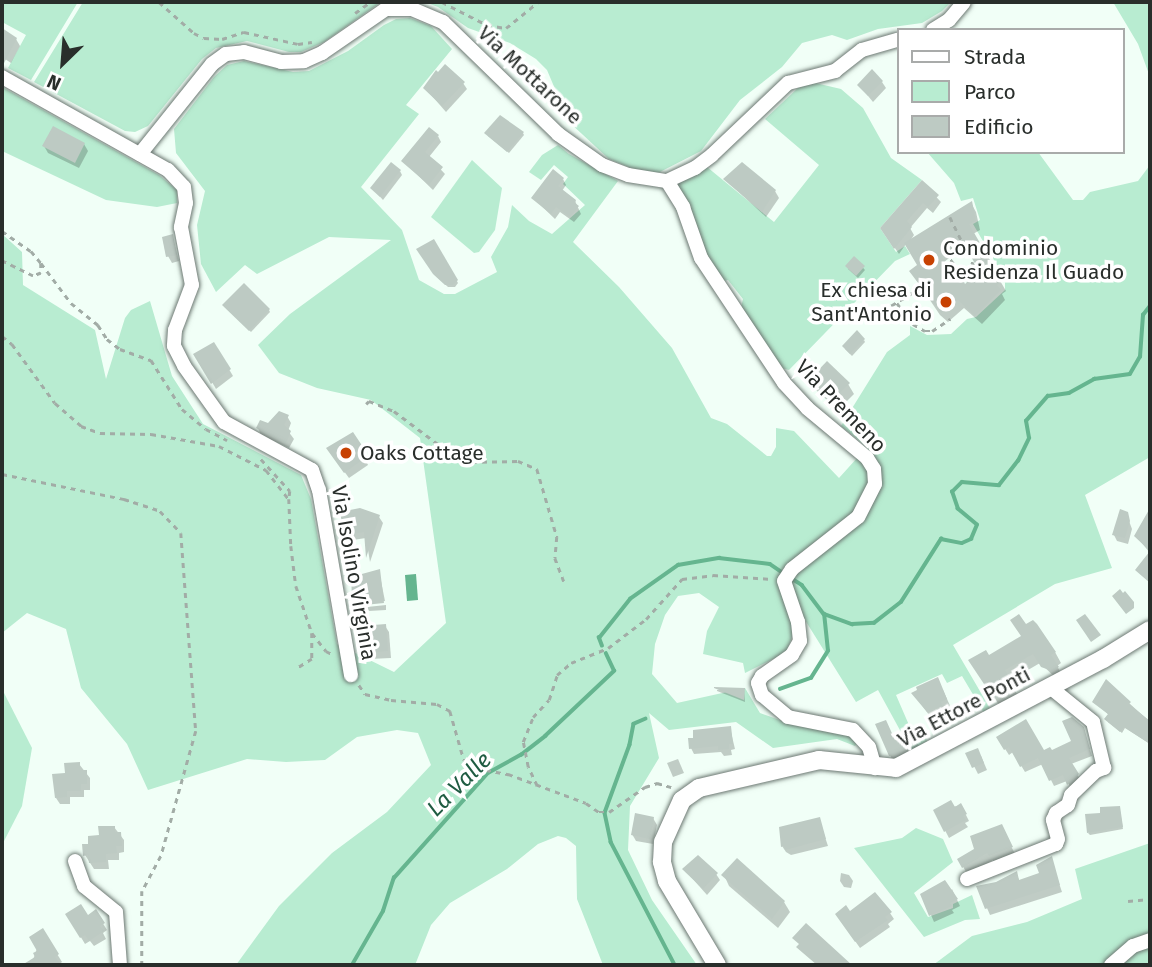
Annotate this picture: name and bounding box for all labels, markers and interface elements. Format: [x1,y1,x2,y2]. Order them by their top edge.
street label: Via Mottarone [473,20,587,130]
north arrow [28,28,98,98]
legend [897,28,1124,154]
text: Strada [964,44,1026,70]
text: N [43,69,64,96]
text: Parco [964,79,1016,105]
text: Edificio [964,114,1034,140]
place label: Condominio Residenza Il Guado [943,235,1124,285]
marker: Condominio Residenza Il Guado [921,252,937,268]
place label: Ex chiesa di Sant'Antonio [811,277,932,327]
marker: Ex chiesa di Sant'Antonio [938,294,954,310]
street label: Via Premeno [790,354,892,458]
place label: Oaks Cottage [360,440,484,466]
marker: Oaks Cottage [338,445,354,461]
street label: Via Isolino Virginia [326,484,382,662]
street label: Via Ettore Ponti [893,661,1035,753]
water label: La Valle [421,746,497,822]

